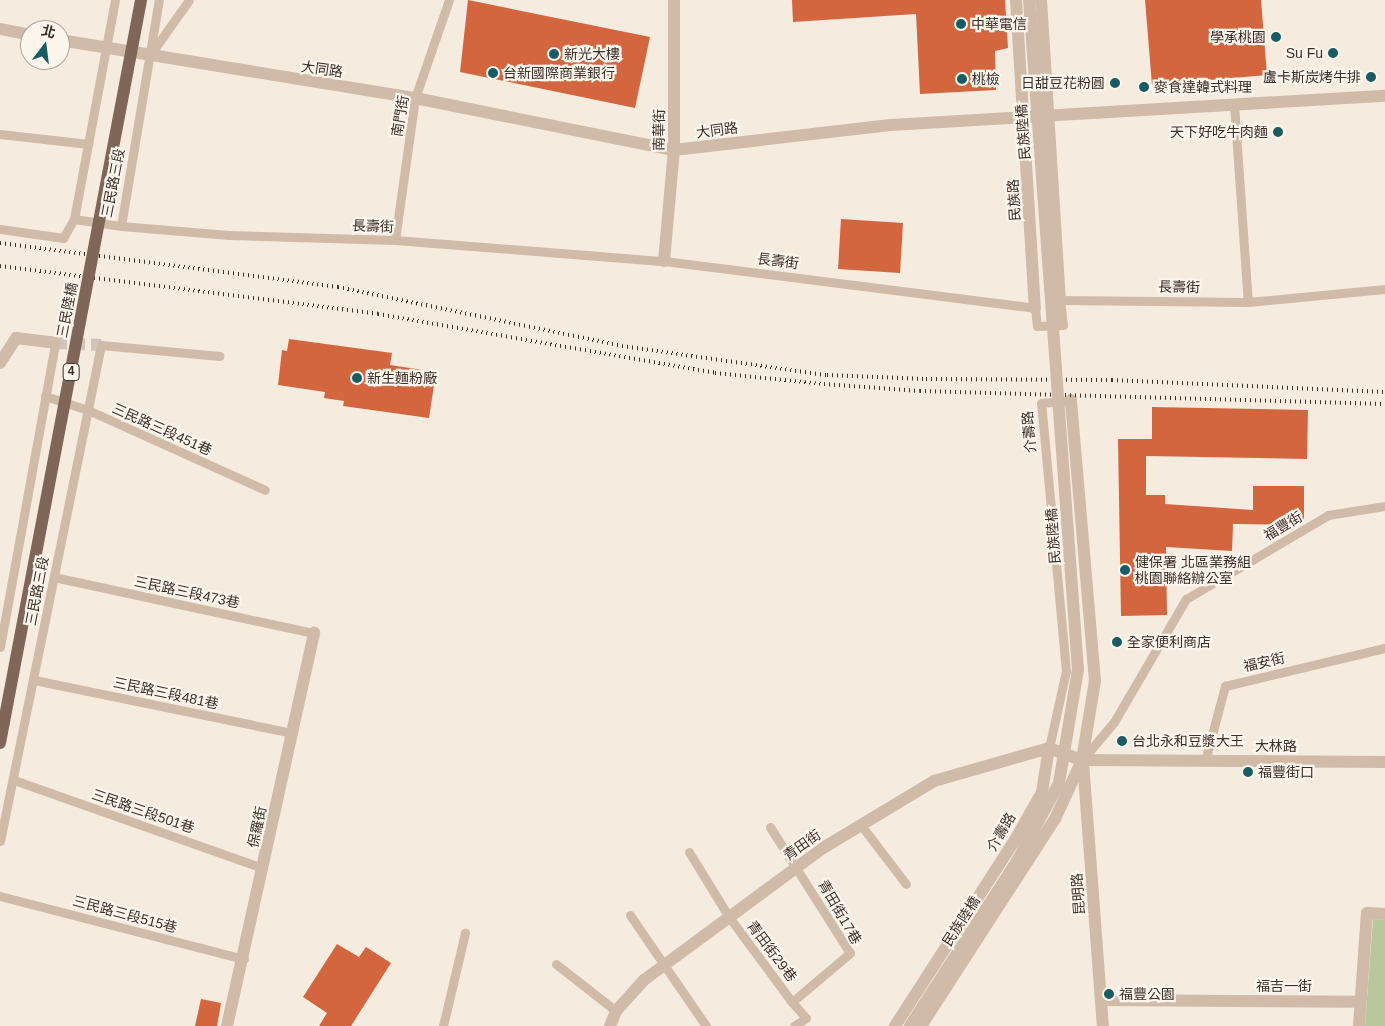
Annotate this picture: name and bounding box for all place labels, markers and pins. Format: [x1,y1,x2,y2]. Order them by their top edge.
place label: 中華電信 [971,16,1027,32]
marker: 中華電信 [955,18,967,30]
place label: 學承桃園 [1210,29,1266,45]
marker: 學承桃園 [1270,31,1282,43]
place label: Su Fu [1286,45,1323,61]
place label: 新光大樓 [564,46,620,62]
marker: Su Fu [1327,47,1339,59]
marker: 新光大樓 [548,48,560,60]
place label: 台新國際商業銀行 [503,65,615,81]
marker: 台新國際商業銀行 [487,67,499,79]
place label: 盧卡斯炭烤牛排 [1263,69,1361,85]
place label: 桃檢 [972,71,1000,87]
marker: 盧卡斯炭烤牛排 [1365,71,1377,83]
marker: 桃檢 [956,73,968,85]
place label: 日甜豆花粉圓 [1021,75,1105,91]
marker: 日甜豆花粉圓 [1109,77,1121,89]
place label: 麥食達韓式料理 [1154,79,1252,95]
marker: 麥食達韓式料理 [1138,81,1150,93]
place label: 天下好吃牛肉麵 [1170,124,1268,140]
marker: 天下好吃牛肉麵 [1272,126,1284,138]
place label: 新生麵粉廠 [367,370,437,386]
marker: 新生麵粉廠 [351,372,363,384]
place label: 健保署 北區業務組 桃園聯絡辦公室 [1135,554,1251,586]
marker: 健保署 北區業務組 桃園聯絡辦公室 [1119,564,1131,576]
place label: 全家便利商店 [1127,634,1211,650]
marker: 全家便利商店 [1111,636,1123,648]
place label: 台北永和豆漿大王 [1132,733,1244,749]
marker: 台北永和豆漿大王 [1116,735,1128,747]
place label: 福豐街口 [1258,764,1314,780]
marker: 福豐街口 [1242,766,1254,778]
place label: 福豐公園 [1119,986,1175,1002]
marker: 福豐公園 [1103,988,1115,1000]

